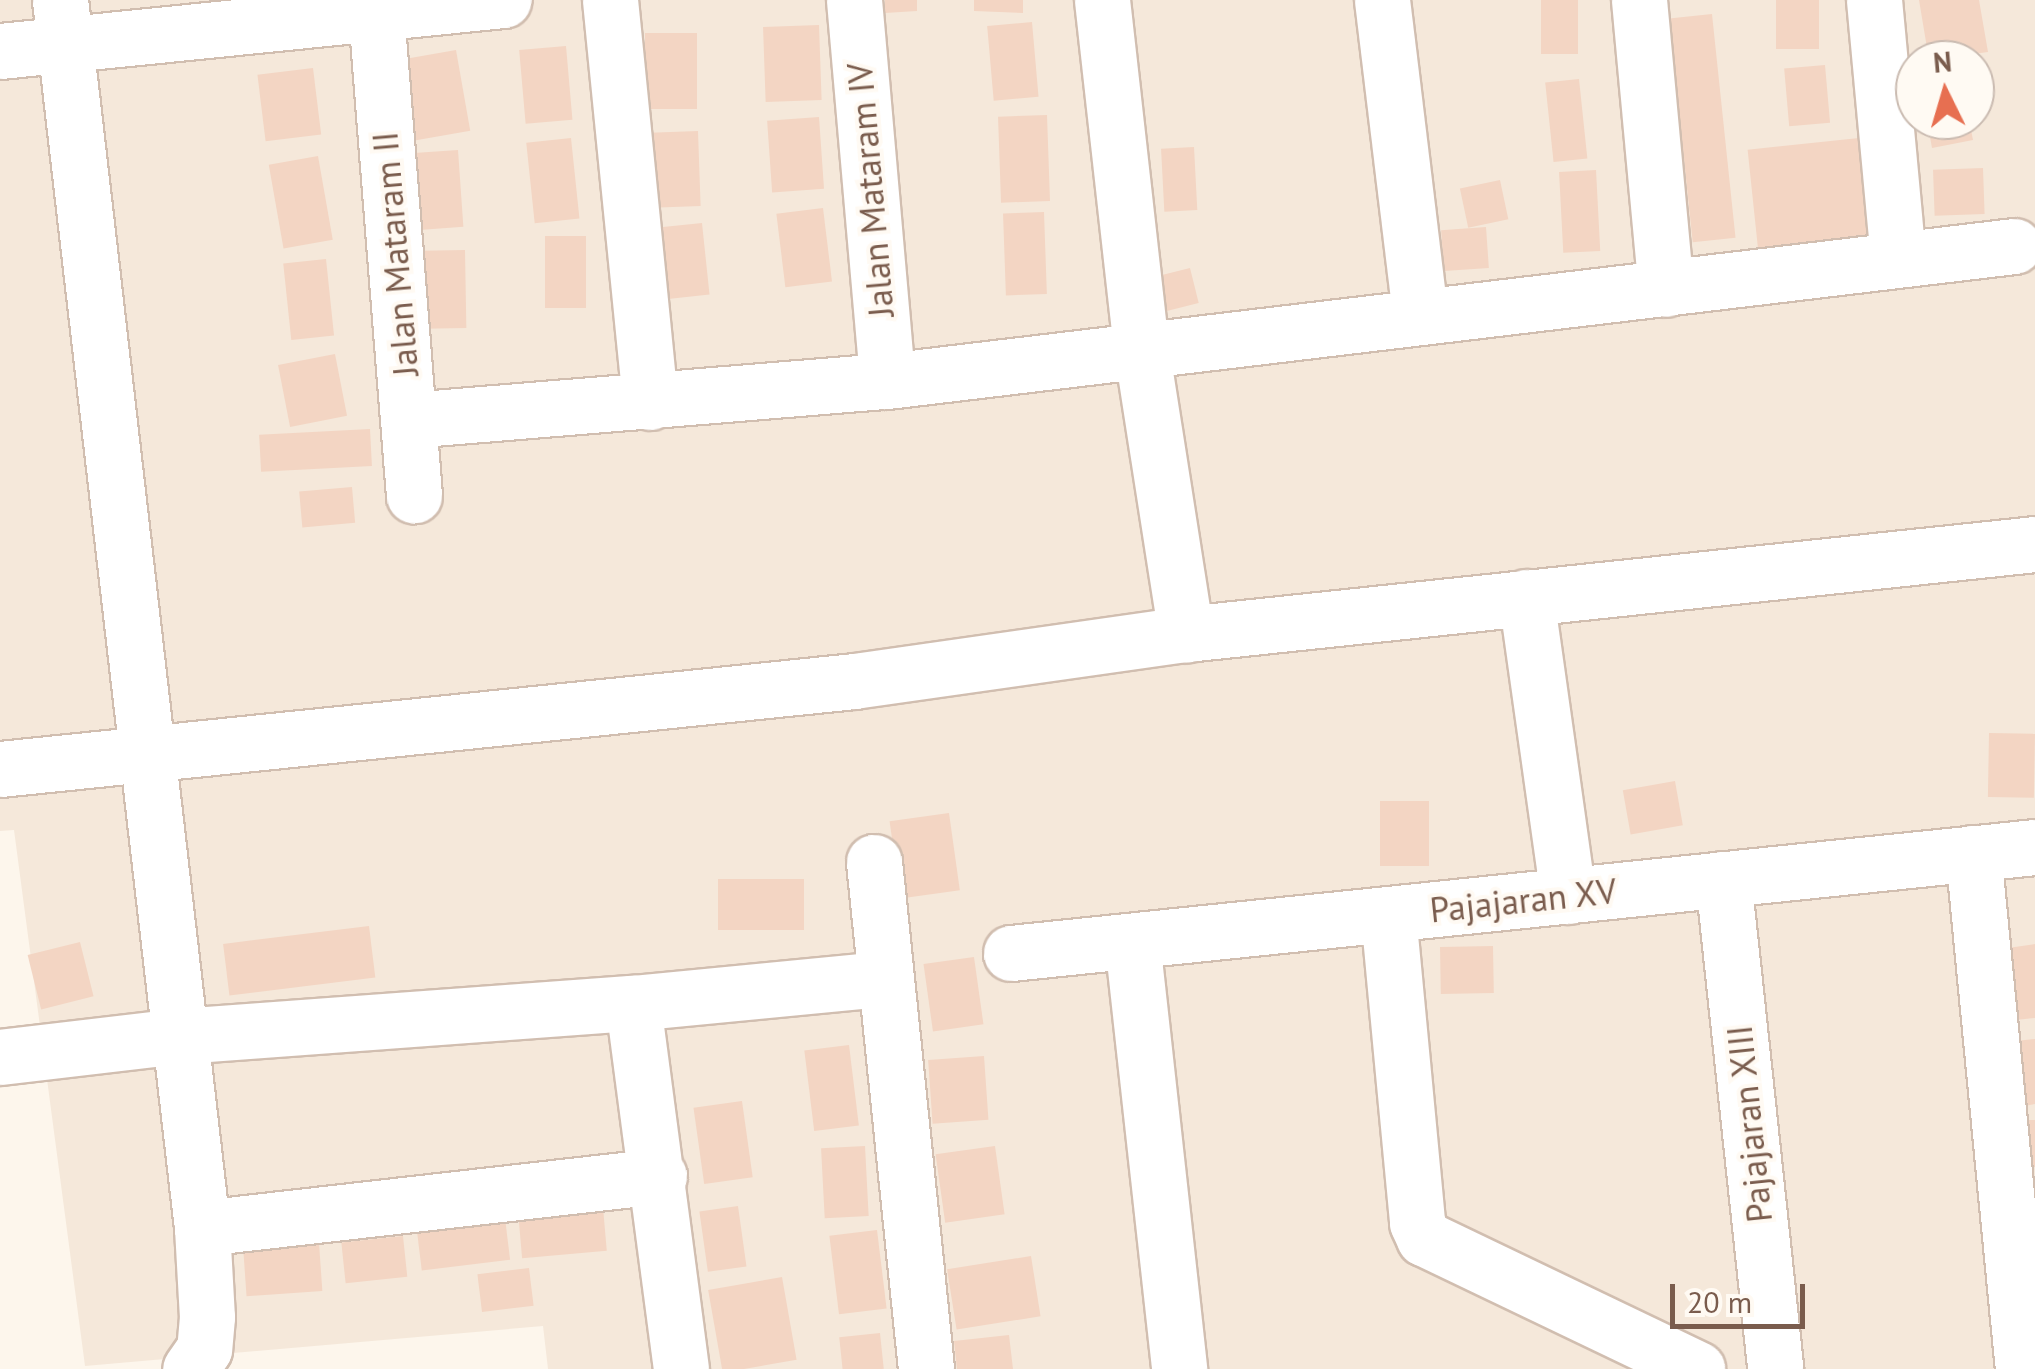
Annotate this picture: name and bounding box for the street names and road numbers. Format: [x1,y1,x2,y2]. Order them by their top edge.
street label: Jalan Mataram IV [838,61,902,319]
street label: Jalan Mataram II [363,130,427,378]
street label: Pajajaran XV [1427,869,1619,931]
street label: Pajajaran XIII [1718,1023,1780,1225]

